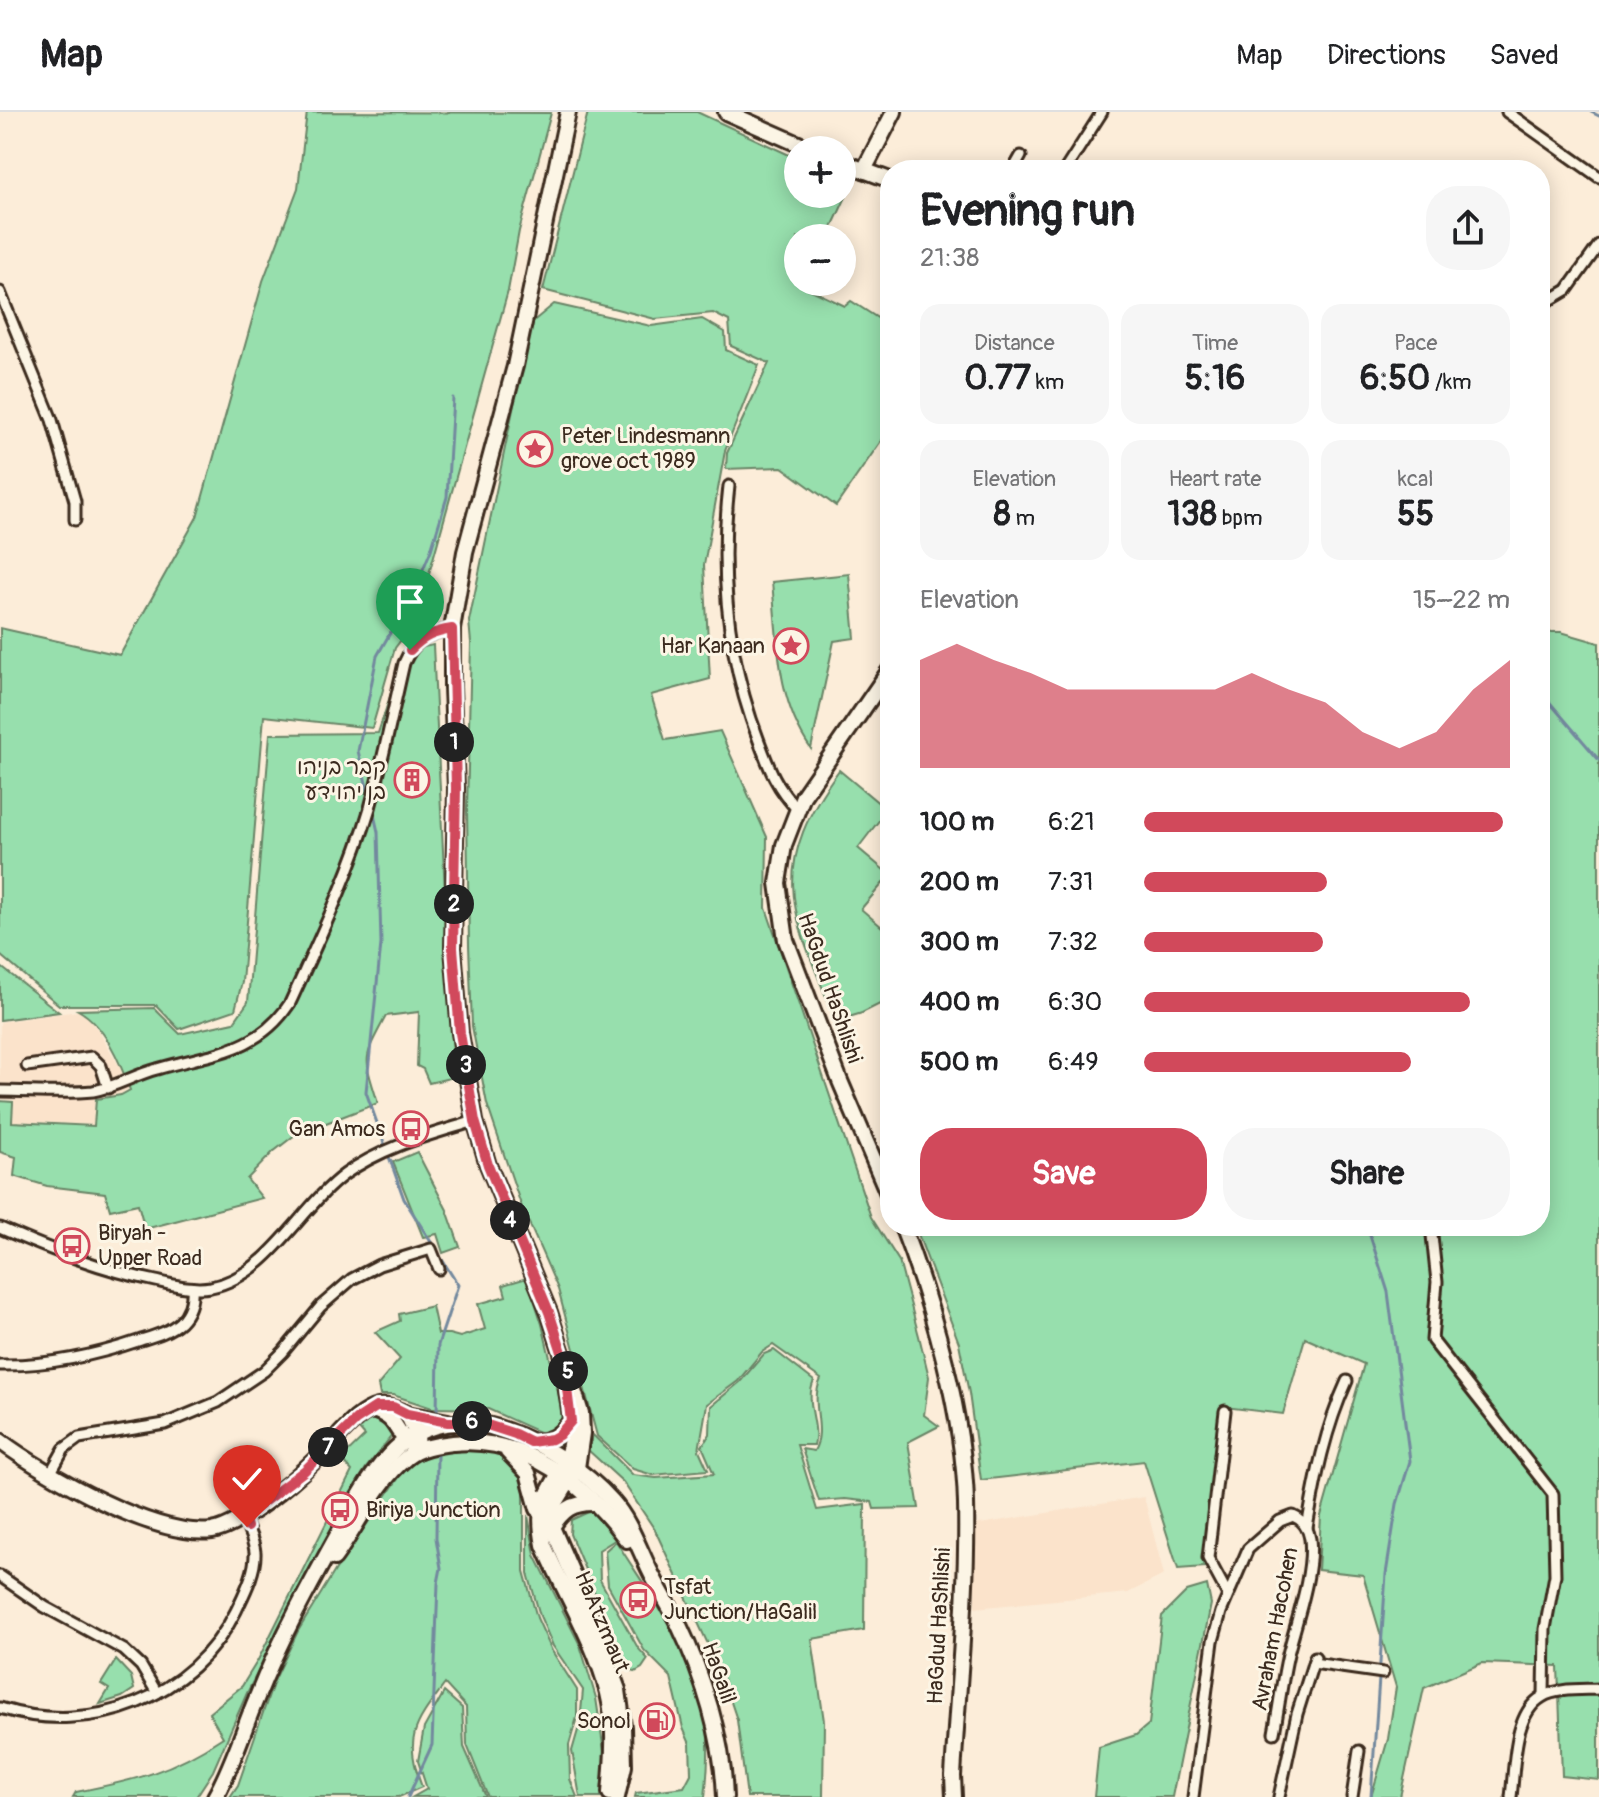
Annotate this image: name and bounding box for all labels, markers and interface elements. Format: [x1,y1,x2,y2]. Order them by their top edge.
text: Map [40,31,103,79]
text: Map [1236,38,1283,73]
text: Directions [1327,38,1446,73]
text: Saved [1490,38,1559,73]
map controls [784,136,856,296]
button: + [784,136,856,208]
text: Evening run [920,184,1135,239]
button: share [1426,186,1510,270]
button: − [784,224,856,296]
text: 21:38 [920,242,979,274]
text: Distance [974,329,1055,357]
text: Time [1192,329,1238,357]
text: Pace [1394,329,1437,357]
text: 0.77 [964,357,1031,400]
text: 5:16 [1185,357,1245,400]
text: 6:50 [1360,357,1430,400]
text: km [1031,368,1064,396]
text: /km [1430,368,1472,396]
place label: Peter Lindesmann grove oct 1989 [561,422,731,475]
place icon: Peter Lindesmann grove oct 1989 [516,430,554,468]
text: Elevation [972,465,1056,493]
text: Heart rate [1169,465,1261,493]
text: kcal [1398,465,1434,493]
text: 8 [994,493,1011,536]
text: 138 [1168,493,1217,536]
text: 55 [1397,493,1434,536]
text: m [1011,504,1035,532]
text: bpm [1217,504,1262,532]
pin [376,568,444,650]
icon: arrive [388,580,432,624]
text: Elevation [920,584,1019,616]
text: 15–22 m [1413,584,1510,616]
place icon: Har Kanaan [772,627,810,665]
place label: Har Kanaan [661,632,765,660]
pin: 1 [434,722,474,762]
text: 1 [450,728,458,756]
place label: קבר בניהו בן יהוידע [297,753,386,806]
building icon: קבר בניהו בן יהוידע [393,761,431,799]
text: 100 m [920,806,994,838]
text: 6:21 [1048,806,1095,838]
text: 200 m [920,866,999,898]
text: 7:31 [1048,866,1093,898]
pin: 2 [434,884,474,924]
text: 2 [448,890,460,918]
street label: HaGdud HaShlishi [791,909,869,1067]
text: 300 m [920,926,999,958]
text: 7:32 [1048,926,1098,958]
text: 400 m [920,986,999,1018]
text: 6:30 [1048,986,1102,1018]
pin: 3 [446,1045,486,1085]
text: 500 m [920,1046,998,1078]
text: 6:49 [1048,1046,1099,1078]
text: 3 [460,1051,472,1079]
bus stop icon: Gan Amos [392,1110,430,1148]
place label: Gan Amos [289,1115,385,1143]
button: Save [920,1128,1207,1220]
button: Share [1223,1128,1510,1220]
pin: 4 [490,1200,530,1240]
text: 4 [504,1206,516,1234]
place label: Biryah - Upper Road [98,1219,202,1272]
bus stop icon: Biryah - Upper Road [53,1227,91,1265]
pin: 5 [548,1351,588,1391]
text: 5 [562,1357,574,1385]
pin: 6 [452,1401,492,1441]
text: 6 [466,1407,478,1435]
pin: 7 [308,1427,348,1467]
text: 7 [322,1433,334,1461]
pin [213,1445,281,1527]
icon: check [225,1457,269,1501]
bus stop icon: Biriya Junction [321,1491,359,1529]
place label: Biriya Junction [366,1496,501,1524]
street label: Avraham Hacohen [1245,1545,1305,1713]
street label: HaGdud HaShlishi [921,1547,957,1705]
street label: HaAtzmaut [568,1567,636,1677]
place label: Tsfat Junction/HaGalil [664,1573,817,1626]
bus stop icon: Tsfat Junction/HaGalil [619,1581,657,1619]
street label: HaGalil [695,1638,743,1708]
fuel station icon: Sonol [638,1702,676,1740]
place label: Sonol [577,1707,631,1735]

